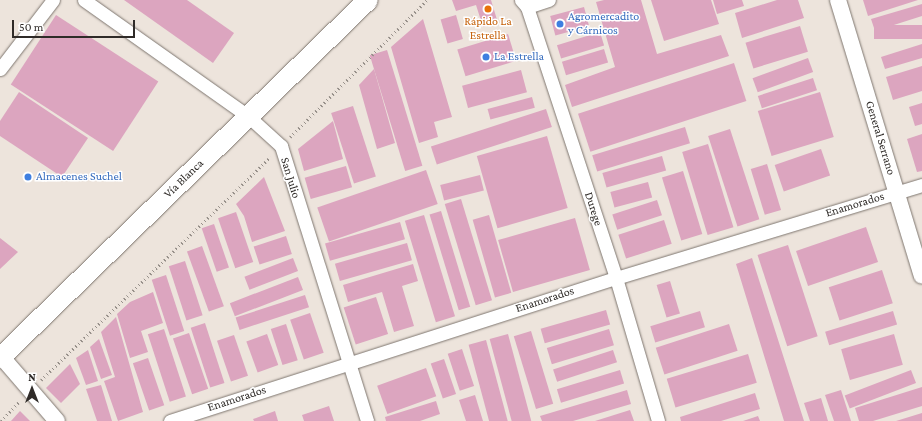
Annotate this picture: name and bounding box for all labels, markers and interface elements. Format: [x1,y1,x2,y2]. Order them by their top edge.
marker: Rápido La Estrella [483,4,493,14]
place label: Agromercadito y Cárnicos [568,10,639,38]
scale bar [14,12,137,38]
place label: Rápido La Estrella [464,15,512,43]
marker: Agromercadito y Cárnicos [555,19,565,29]
text: 50 m [19,20,43,34]
place label: La Estrella [494,50,544,64]
marker: La Estrella [481,52,491,62]
street label: General Serrano [862,99,898,177]
street label: San Julio [277,156,303,200]
street label: Vía Blanca [161,157,207,201]
place label: Almacenes Suchel [36,170,122,184]
marker: Almacenes Suchel [23,172,33,182]
street label: Enamorados [824,189,886,221]
street label: Durege [581,190,605,228]
street label: Enamorados [514,284,576,316]
north arrow [12,369,52,409]
text: N [28,371,36,383]
street label: Enamorados [206,383,268,415]

